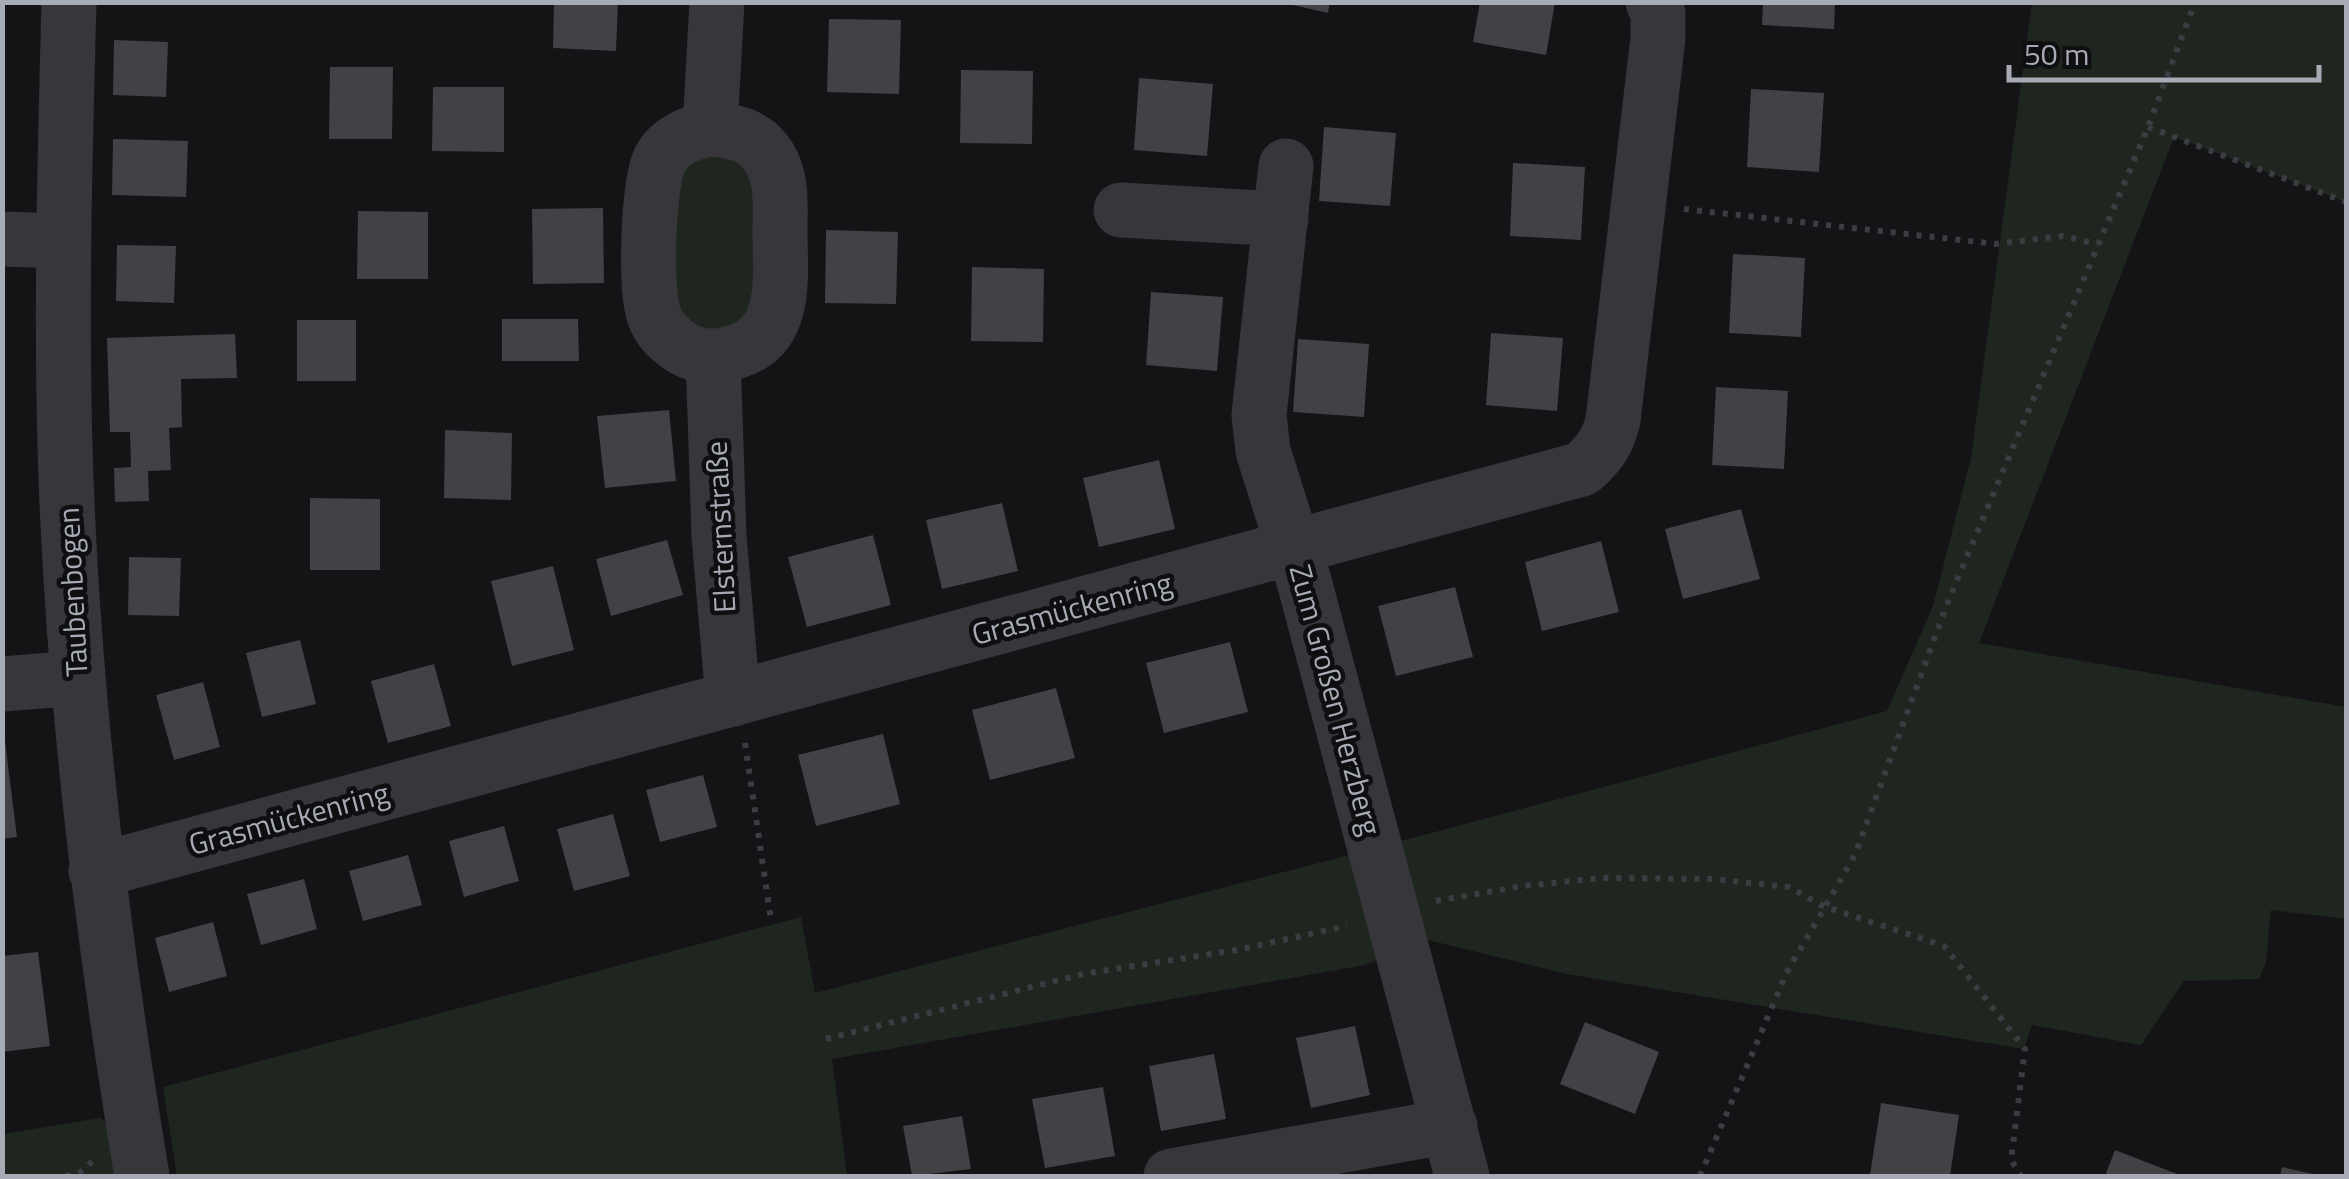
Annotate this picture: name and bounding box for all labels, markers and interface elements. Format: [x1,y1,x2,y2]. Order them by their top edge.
scale bar [2009,20,2319,82]
text: 50 m [2024,31,2089,77]
street label: Elsternstraße [693,440,747,614]
street label: Taubenbogen [45,506,99,678]
street label: Grasmückenring [966,559,1177,657]
street label: Zum Großen Herzberg [1278,559,1394,840]
street label: Grasmückenring [183,769,394,867]

